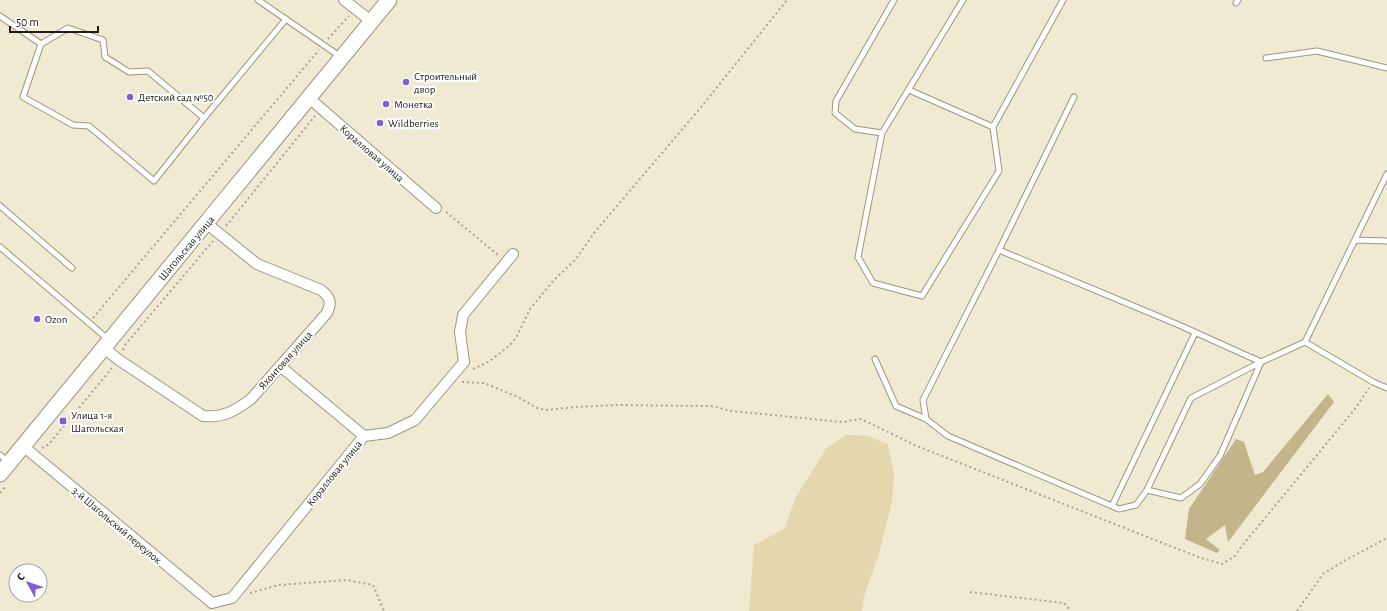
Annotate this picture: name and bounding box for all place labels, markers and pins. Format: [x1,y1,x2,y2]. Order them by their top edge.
place label: Строительный двор [414,71,477,95]
marker: Строительный двор [401,77,411,87]
marker: Детский сад №50 [125,92,135,102]
place label: Детский сад №50 [138,92,214,103]
marker: Монетка [381,99,391,109]
place label: Монетка [394,99,433,110]
marker: Wildberries [375,118,385,128]
place label: Wildberries [388,118,439,129]
marker: Ozon [32,314,42,324]
place label: Ozon [45,314,67,325]
place label: Улица 1-я Шагольская [71,410,124,434]
marker: Улица 1-я Шагольская [58,416,68,426]

